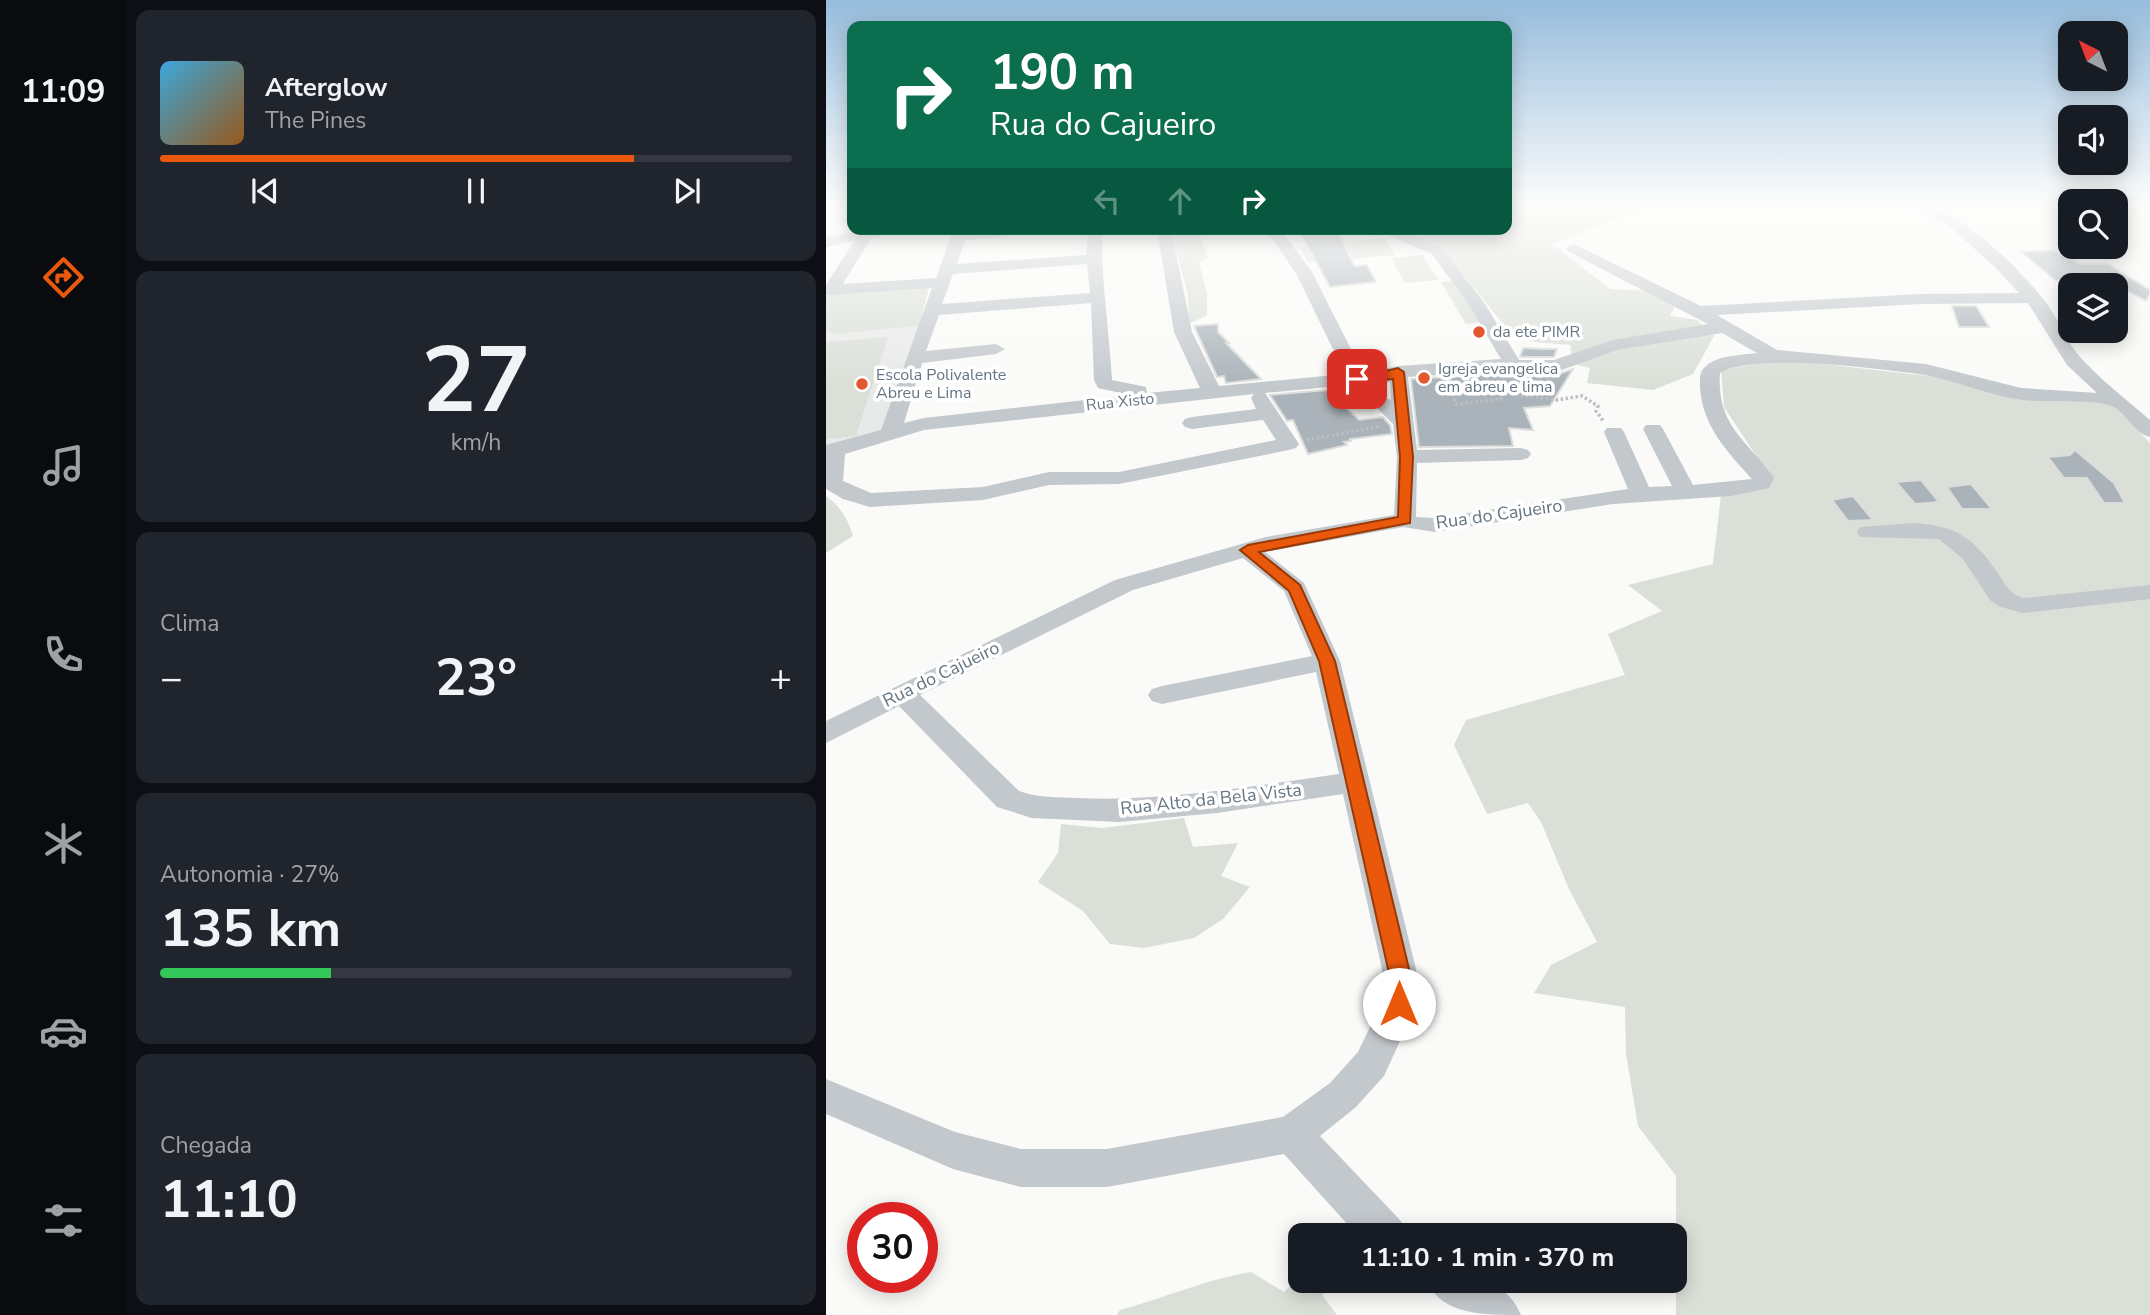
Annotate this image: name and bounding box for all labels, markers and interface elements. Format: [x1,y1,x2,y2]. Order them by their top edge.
north arrow [2058,21,2128,91]
map controls [2058,21,2128,343]
text: 190 m [990,39,1134,106]
icon: right [875,49,966,140]
text: 11:09 [21,70,105,113]
text: Afterglow [265,70,388,105]
text: Rua do Cajueiro [990,103,1216,146]
text: The Pines [265,105,366,136]
button: sound [2058,105,2128,175]
icon: previous [246,172,284,210]
icon: pause [457,172,495,210]
icon: next [668,172,706,210]
icon: left [1088,182,1126,220]
icon: ahead [1161,182,1199,220]
icon: right [1234,182,1272,220]
button: search [2058,189,2128,259]
icon: directions [39,253,88,302]
button: layers [2058,273,2128,343]
text: 27 [421,319,531,443]
place label: da ete PIMR [1493,321,1580,343]
marker: da ete PIMR [1471,324,1487,340]
pin [1327,349,1387,409]
place label: Igreja evangelica em abreu e lima [1438,358,1558,398]
icon: arrive [1338,360,1376,398]
place label: Escola Polivalente Abreu e Lima [876,364,1006,404]
marker: Igreja evangelica em abreu e lima [1416,370,1432,386]
marker: Escola Polivalente Abreu e Lima [854,376,870,392]
street label: Rua Xisto [1085,387,1155,417]
text: km/h [451,427,501,458]
icon: music [39,441,88,490]
street label: Rua do Cajueiro [1434,493,1564,535]
text: Clima [160,608,220,639]
icon: phone [39,630,88,679]
street label: Rua do Cajueiro [879,635,1003,713]
text: 23° [435,642,517,713]
text: − [160,653,183,704]
text: + [769,653,792,704]
street label: Rua Alto da Bela Vista [1119,778,1303,820]
icon: climate [39,819,88,868]
text: Autonomia · 27% [160,859,340,890]
text: 135 km [160,893,341,964]
position arrow [1362,967,1436,1041]
icon: car [39,1007,88,1056]
text: Chegada [160,1130,252,1161]
text: 11:10 [160,1164,298,1235]
icon: filters [39,1196,88,1245]
speed limit sign: 30 [847,1202,938,1293]
text: 11:10 · 1 min · 370 m [1361,1240,1614,1275]

